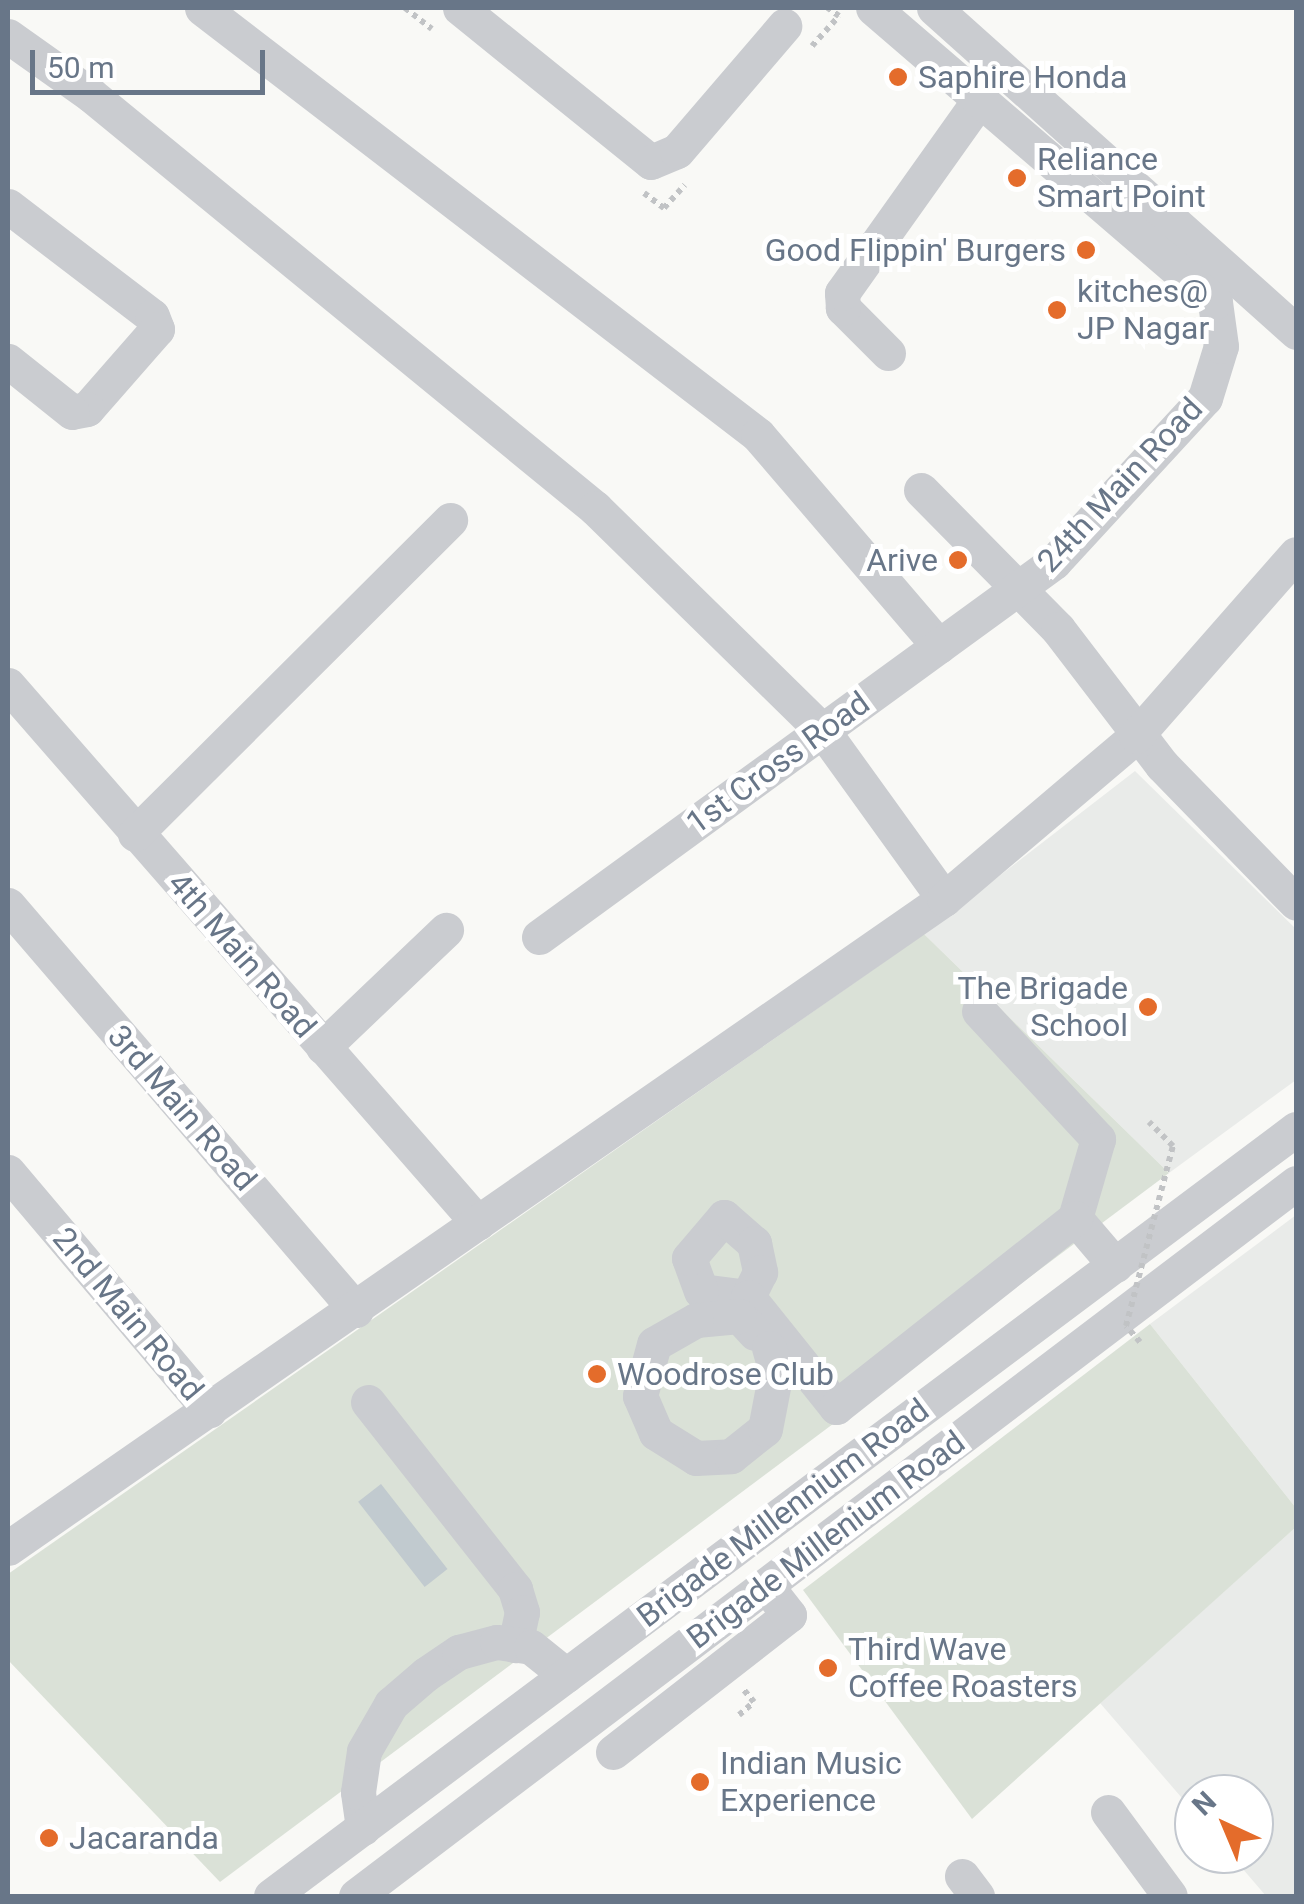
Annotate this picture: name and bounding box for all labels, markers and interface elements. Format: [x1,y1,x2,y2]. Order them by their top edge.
scale bar [35,30,270,92]
text: 50 m [47,50,114,85]
place label: Saphire Honda [918,58,1127,96]
marker: Saphire Honda [887,66,909,88]
place label: Reliance Smart Point [1037,141,1206,216]
marker: Reliance Smart Point [1006,167,1028,189]
place label: Good Flippin' Burgers [765,231,1066,269]
marker: Good Flippin' Burgers [1075,239,1097,261]
place label: kitches@ JP Nagar [1077,273,1209,348]
marker: kitches@ JP Nagar [1046,299,1068,321]
street label: 24th Main Road [1030,390,1210,580]
place label: Arive [866,541,938,579]
marker: Arive [947,549,969,571]
street label: 1st Cross Road [679,684,877,842]
street label: 4th Main Road [160,865,324,1045]
place label: The Brigade School [957,970,1128,1045]
marker: The Brigade School [1137,996,1159,1018]
street label: 3rd Main Road [100,1017,264,1199]
street label: 2nd Main Road [45,1220,211,1408]
place label: Woodrose Club [617,1355,834,1393]
marker: Woodrose Club [586,1363,608,1385]
street label: Brigade Millennium Road [630,1391,936,1635]
street label: Brigade Millenium Road [680,1423,972,1657]
place label: Third Wave Coffee Roasters [848,1631,1078,1706]
marker: Third Wave Coffee Roasters [817,1657,839,1679]
place label: Indian Music Experience [720,1745,902,1820]
marker: Indian Music Experience [689,1771,711,1793]
north arrow [1174,1774,1274,1874]
text: N [1186,1785,1223,1822]
place label: Jacaranda [69,1819,219,1857]
marker: Jacaranda [38,1827,60,1849]

